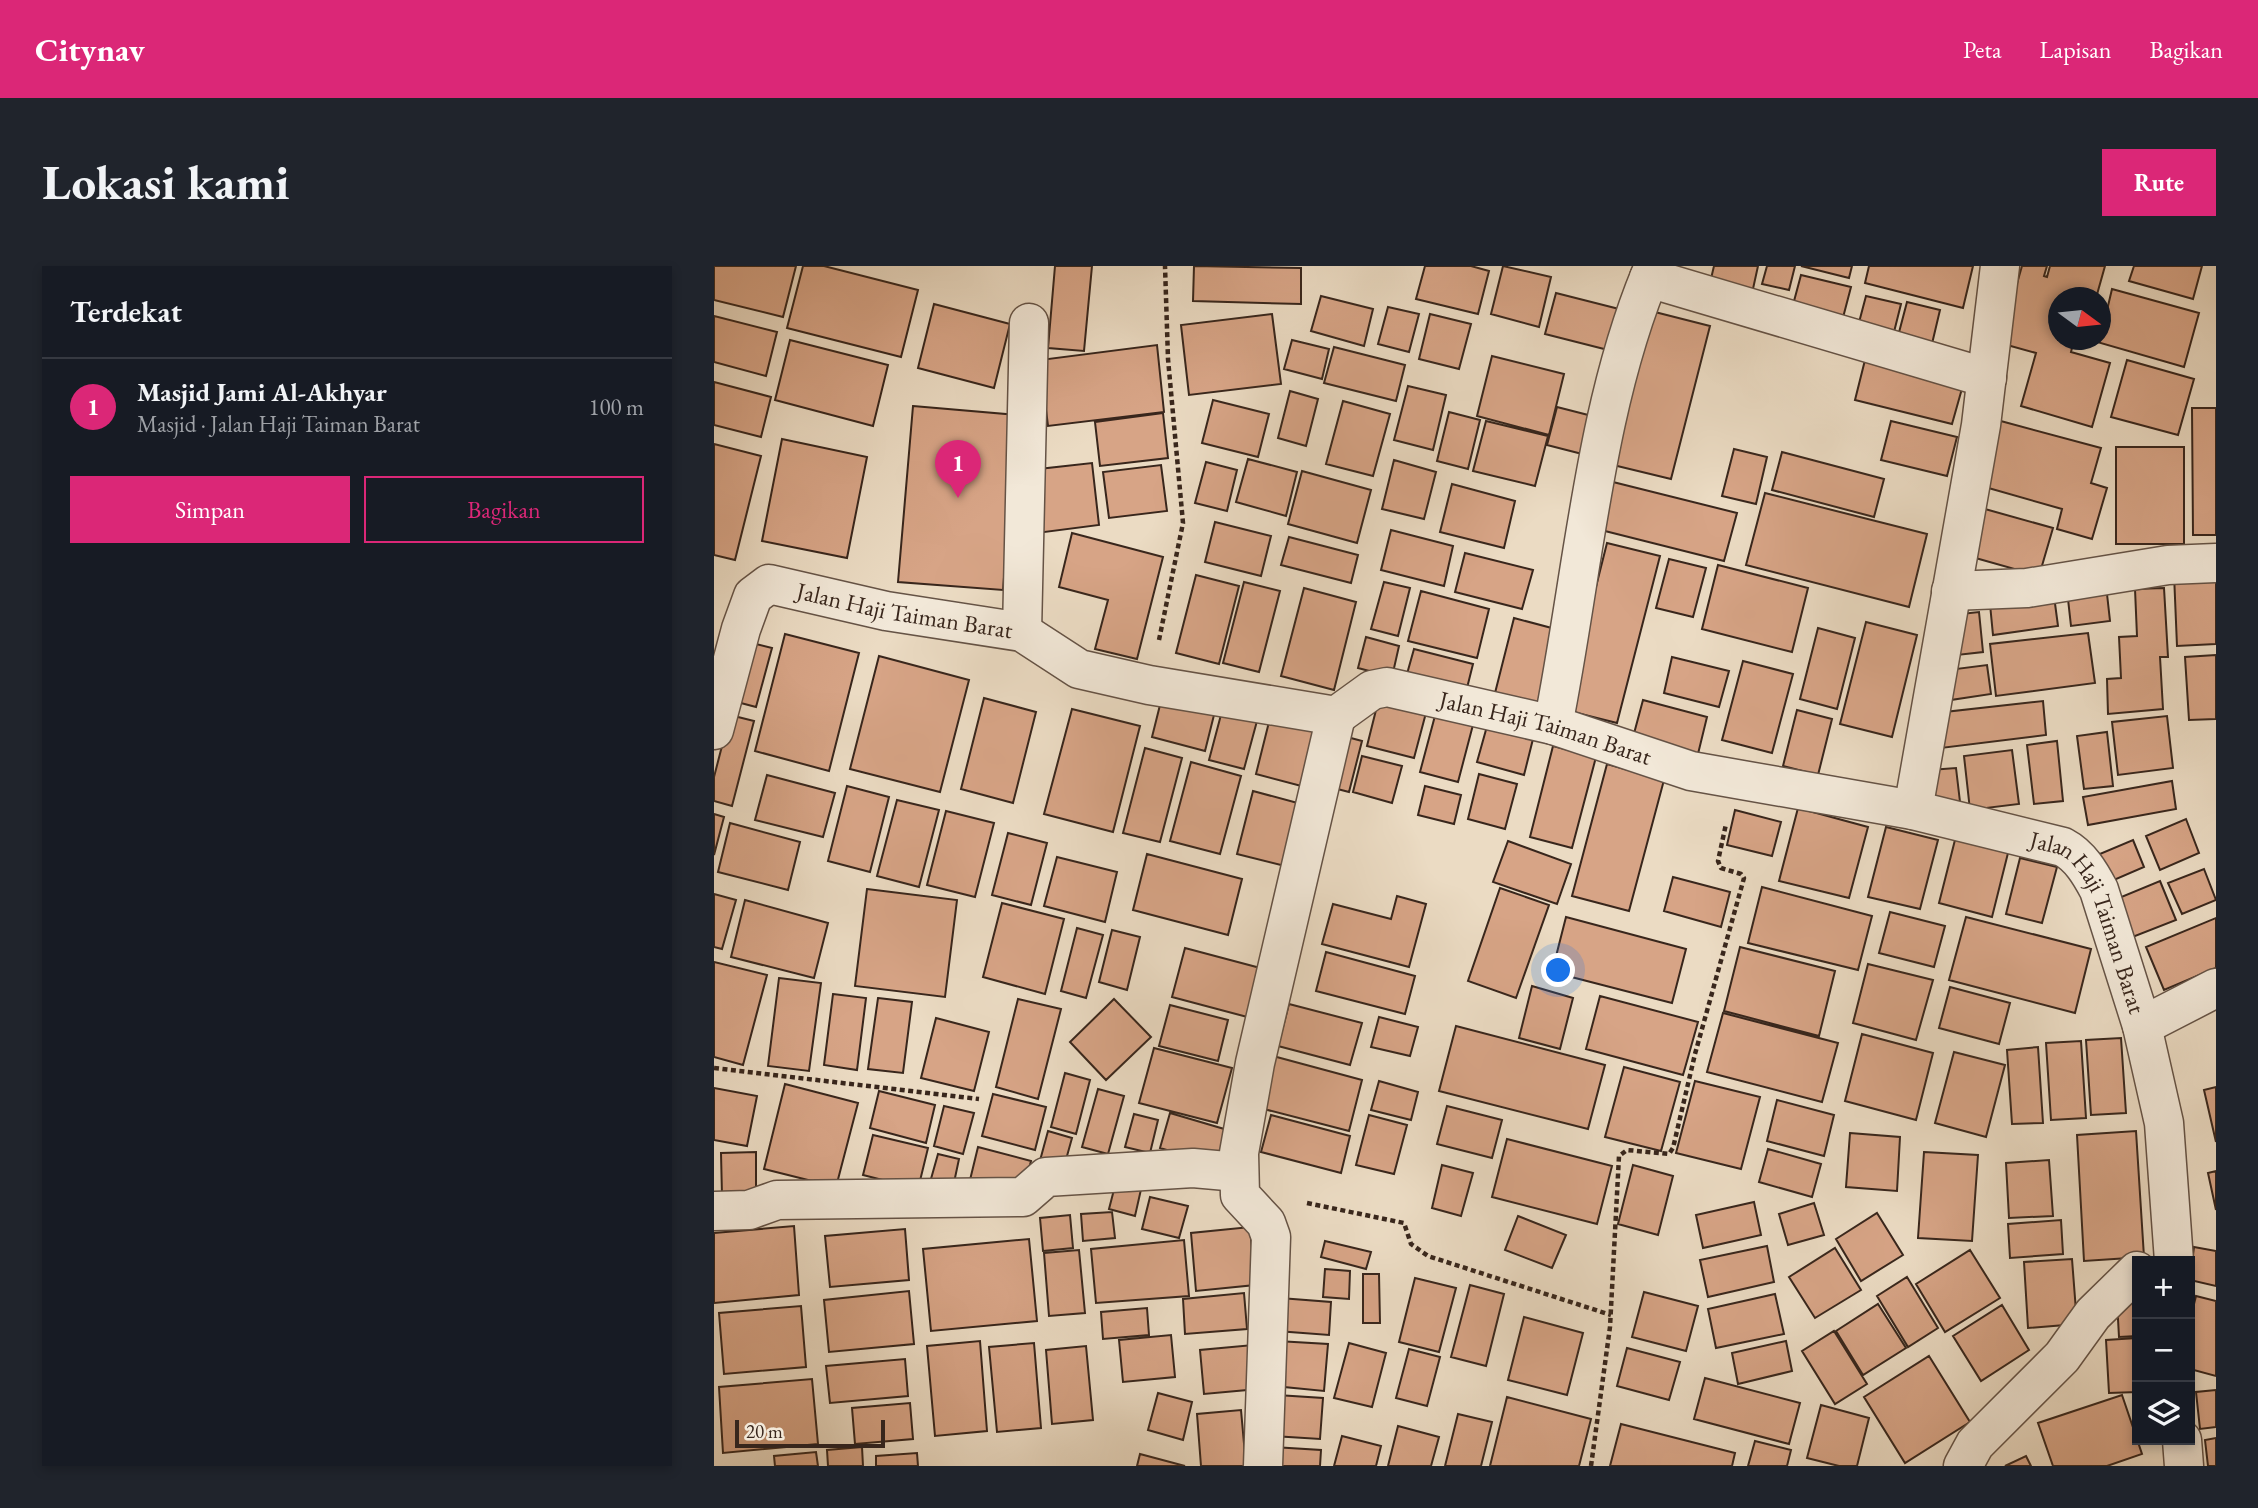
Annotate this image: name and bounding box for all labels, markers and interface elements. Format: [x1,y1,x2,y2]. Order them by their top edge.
text: Citynav [35,28,145,71]
text: Peta [1963,34,2002,65]
text: Lapisan [2040,34,2112,65]
text: Bagikan [2150,34,2223,65]
button: Rute [2102,149,2216,216]
text: Lokasi kami [42,150,290,214]
north arrow [2048,287,2111,350]
text: Terdekat [70,292,182,331]
text: Masjid Jami Al-Akhyar [137,375,387,409]
text: 1 [87,392,99,422]
text: 100 m [588,392,644,422]
text: Masjid · Jalan Haji Taiman Barat [137,409,420,439]
pin: 1 [935,440,981,498]
button: Simpan [70,476,350,543]
button: Bagikan [364,476,644,543]
street label: Jalan Haji Taiman Barat [792,574,1015,645]
street label: Jalan Haji Taiman Barat [1434,683,1656,772]
street label: Jalan Haji Taiman Barat [2025,823,2153,1018]
your location [1541,953,1575,987]
map controls [2132,1256,2195,1445]
button: + [2132,1256,2195,1319]
button: − [2132,1319,2195,1382]
button: layers [2132,1382,2195,1445]
scale bar [735,1417,886,1449]
text: 20 m [746,1419,783,1444]

